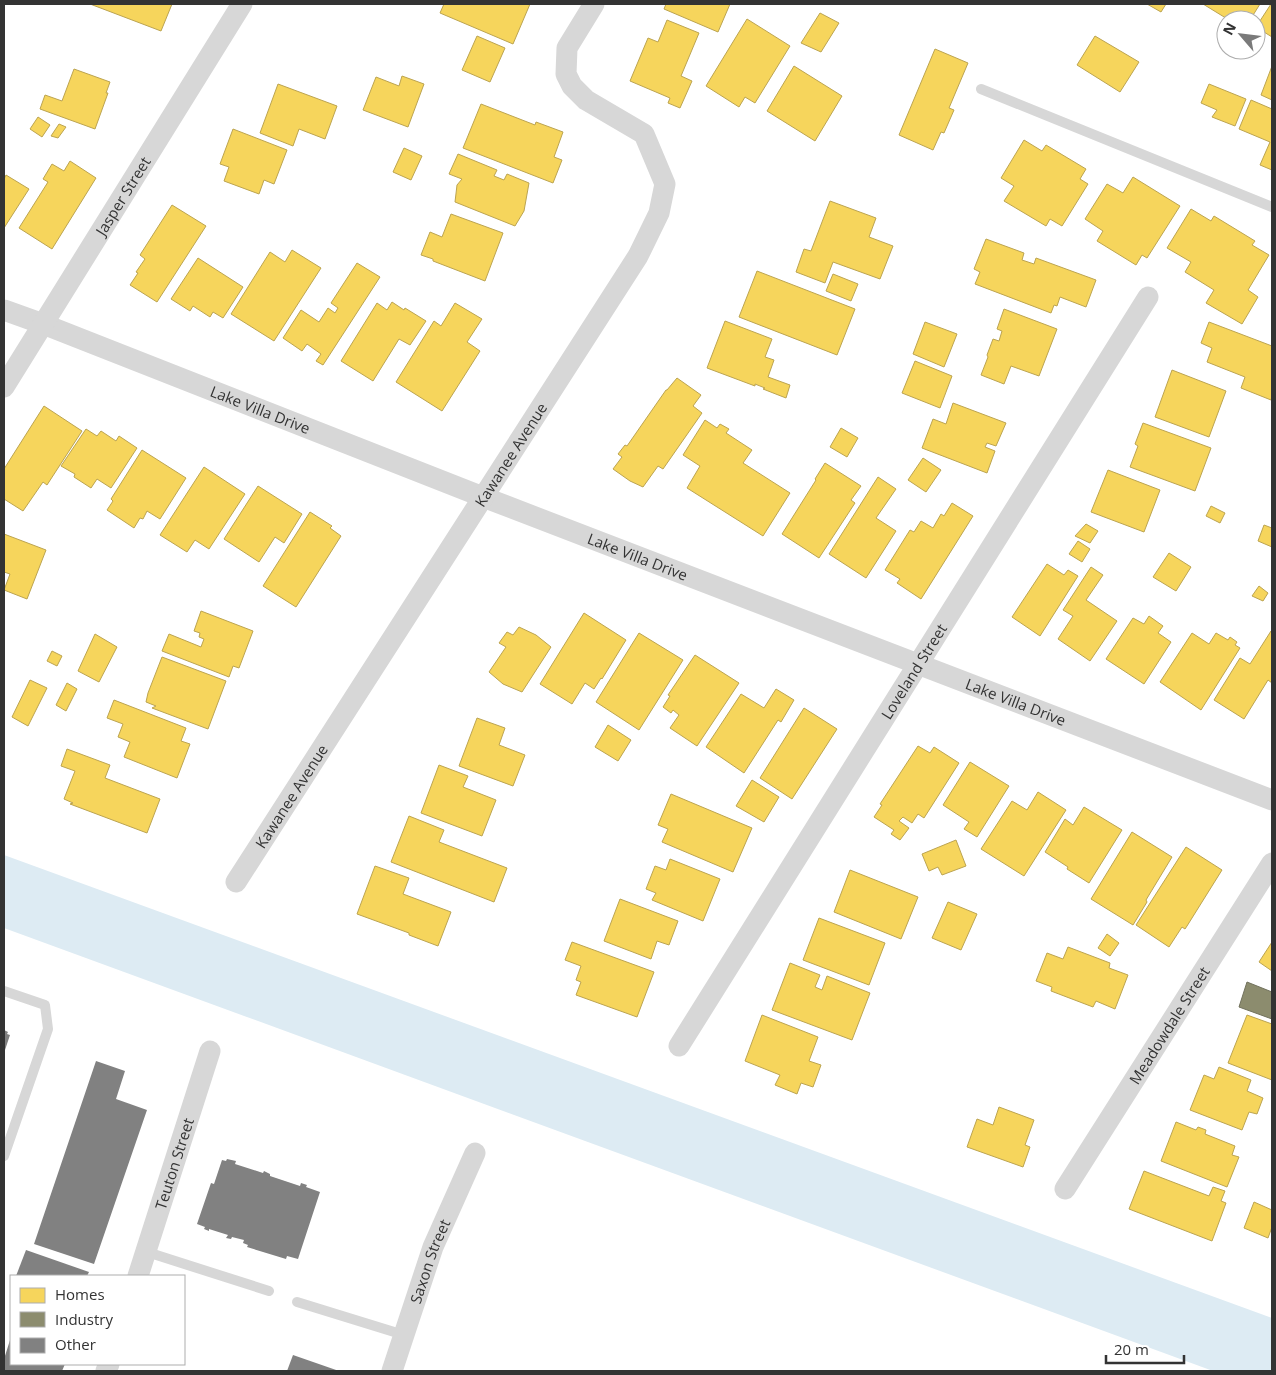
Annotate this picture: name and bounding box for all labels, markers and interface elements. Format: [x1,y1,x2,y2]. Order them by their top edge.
north arrow [1216,10,1266,60]
text: N [1218,19,1240,38]
street label: Jasper Street [90,153,155,241]
street label: Lake Villa Drive [207,381,313,438]
street label: Kawanee Avenue [470,399,551,510]
street label: Lake Villa Drive [585,528,691,585]
street label: Loveland Street [876,620,951,723]
street label: Lake Villa Drive [963,673,1069,730]
street label: Kawanee Avenue [250,740,332,852]
street label: Meadowdale Street [1124,963,1214,1088]
street label: Teuton Street [150,1115,198,1212]
street label: Saxon Street [405,1216,454,1306]
legend [10,1275,185,1365]
text: Homes [55,1284,105,1304]
text: Industry [55,1309,113,1329]
scale bar [1106,1332,1184,1364]
text: Other [55,1334,96,1354]
text: 20 m [1114,1339,1149,1359]

